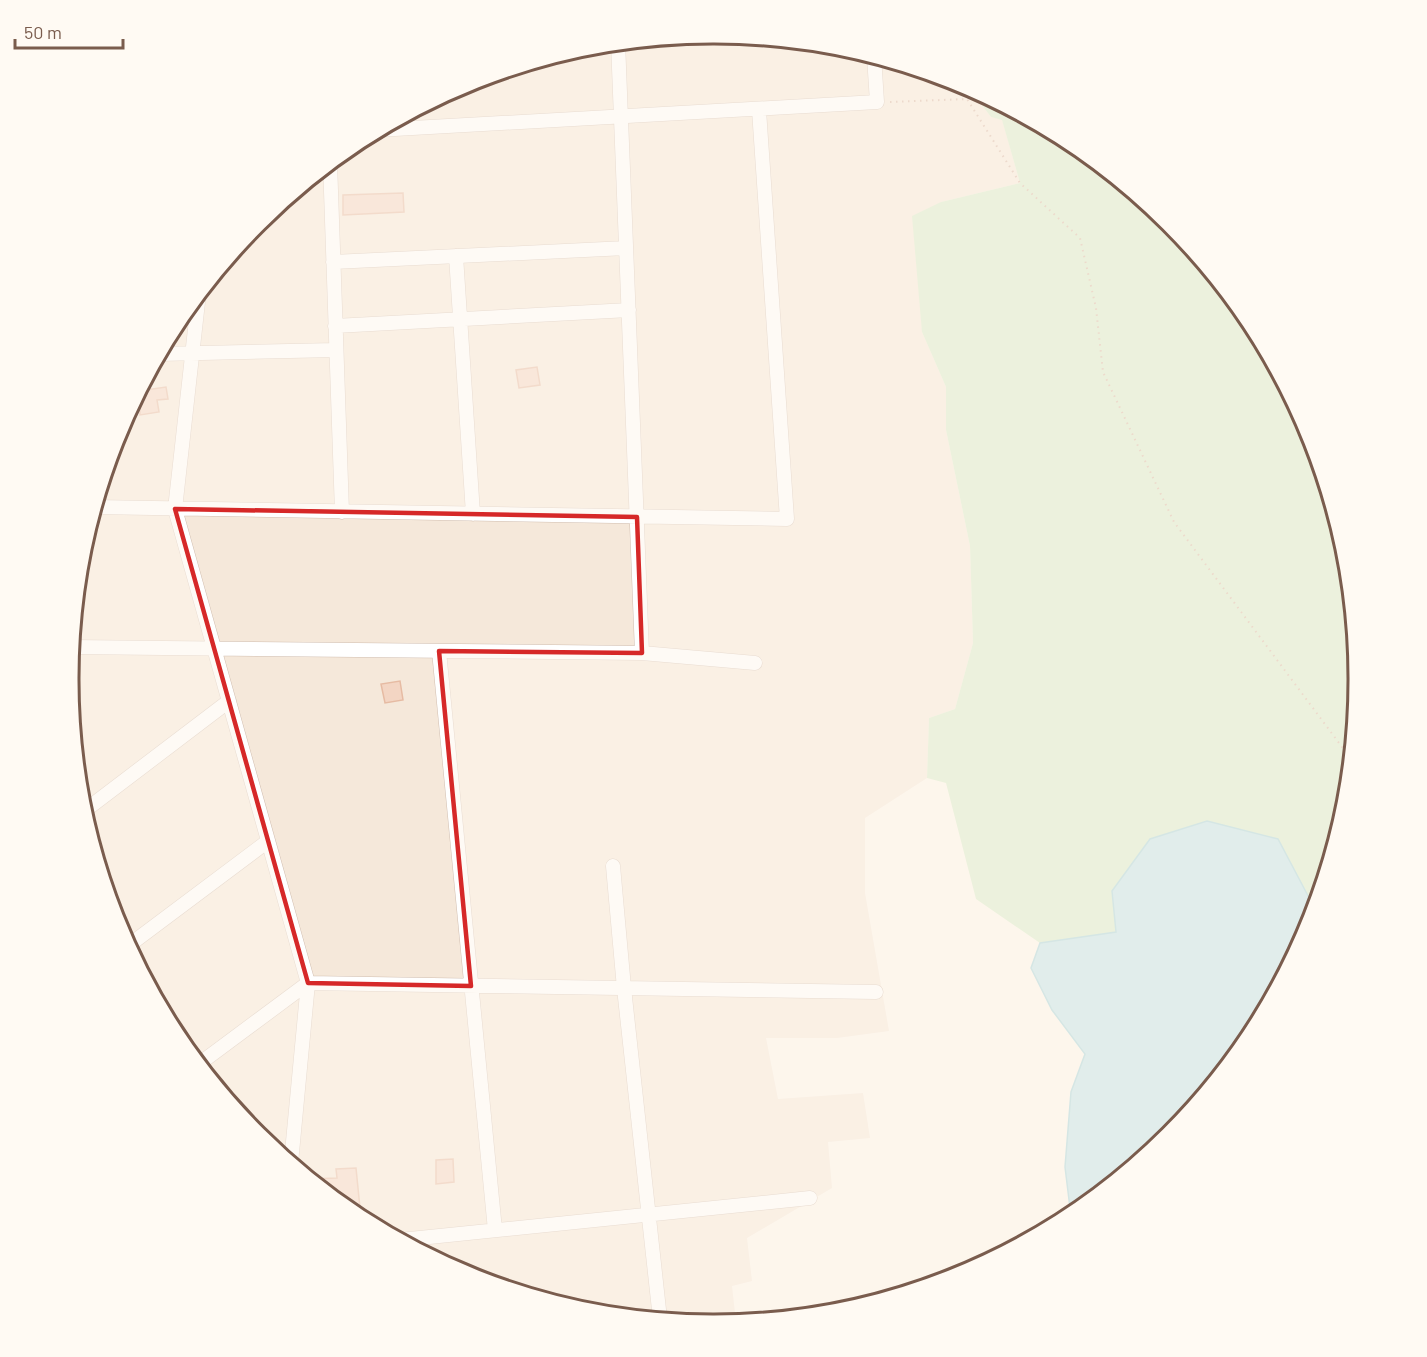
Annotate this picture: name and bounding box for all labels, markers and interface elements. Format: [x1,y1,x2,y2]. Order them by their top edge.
scale bar [15,12,123,50]
text: 50 m [24,21,62,43]

